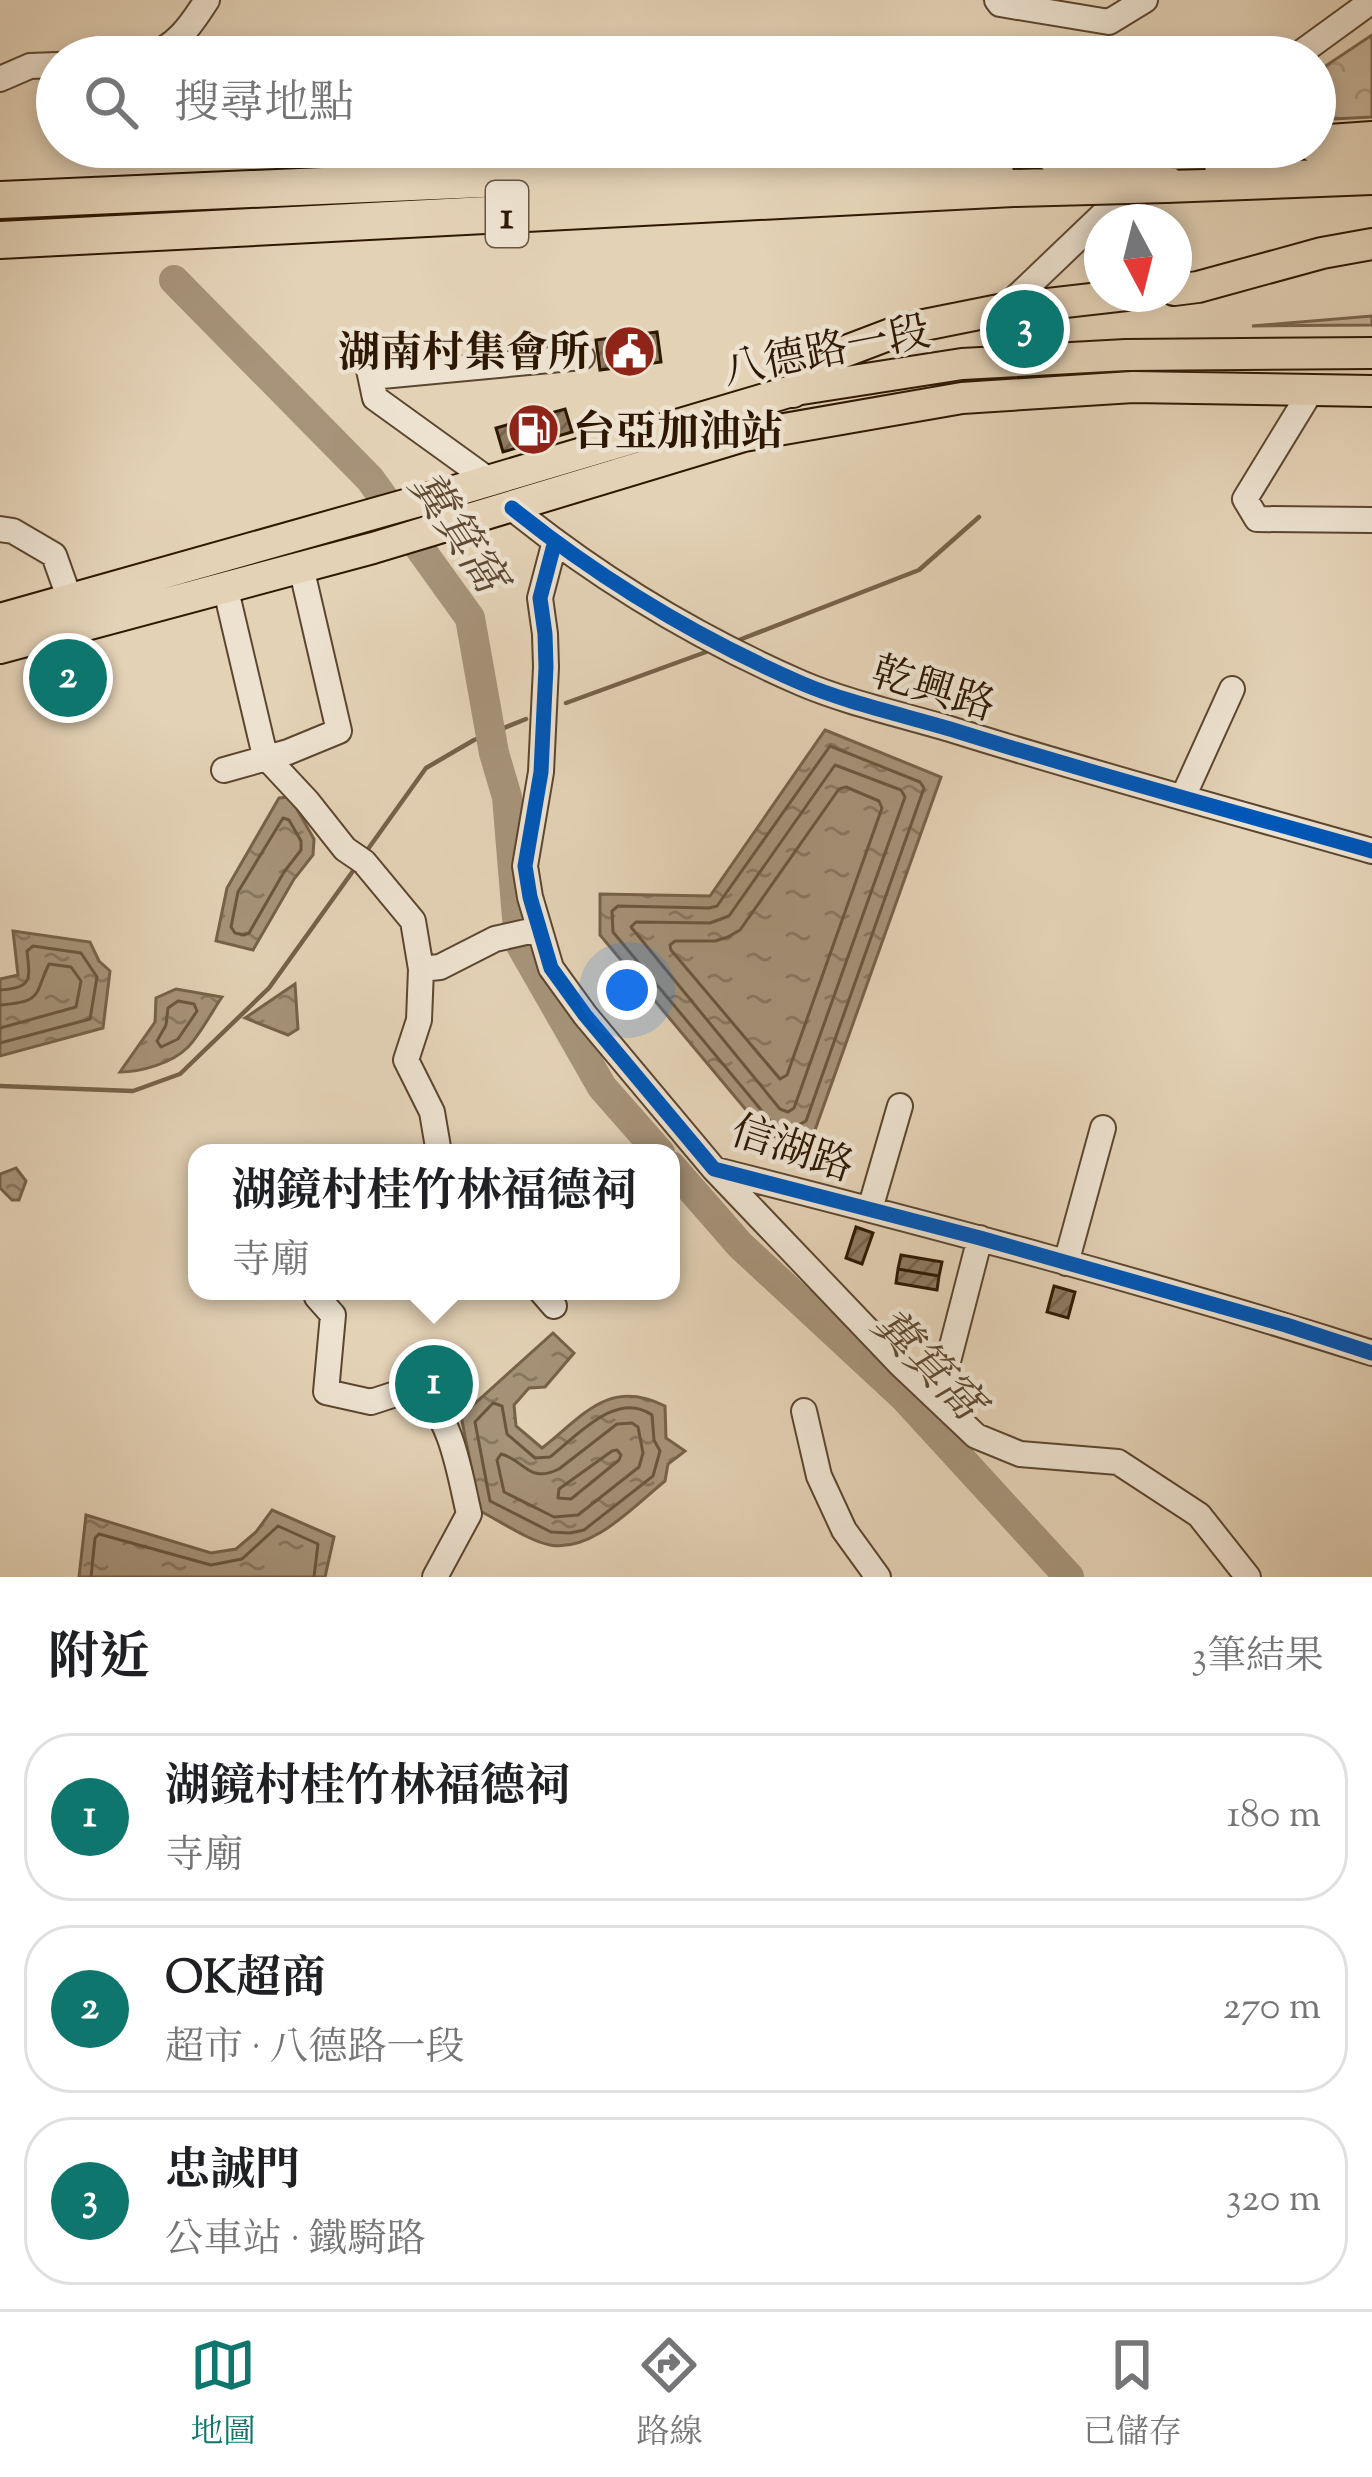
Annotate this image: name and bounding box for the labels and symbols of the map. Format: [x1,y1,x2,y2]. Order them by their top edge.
road number: 1 [486,181,528,247]
north arrow [1084,204,1192,312]
pin: 3 [986,284,1064,374]
street label: 八德路一段 [718,304,936,403]
public building icon: 湖南村集會所 [601,323,657,379]
place label: 湖南村集會所 [338,326,590,386]
fuel station icon: 台亞加油站 [506,402,562,458]
place label: 台亞加油站 [573,405,783,465]
water label: 糞箕窩 [390,460,523,614]
pin: 2 [29,633,107,723]
street label: 乾興路 [864,645,1002,739]
your location [597,960,657,1020]
street label: 信湖路 [722,1104,861,1200]
water label: 糞箕窩 [854,1296,1001,1443]
pin: 1 [395,1339,473,1429]

